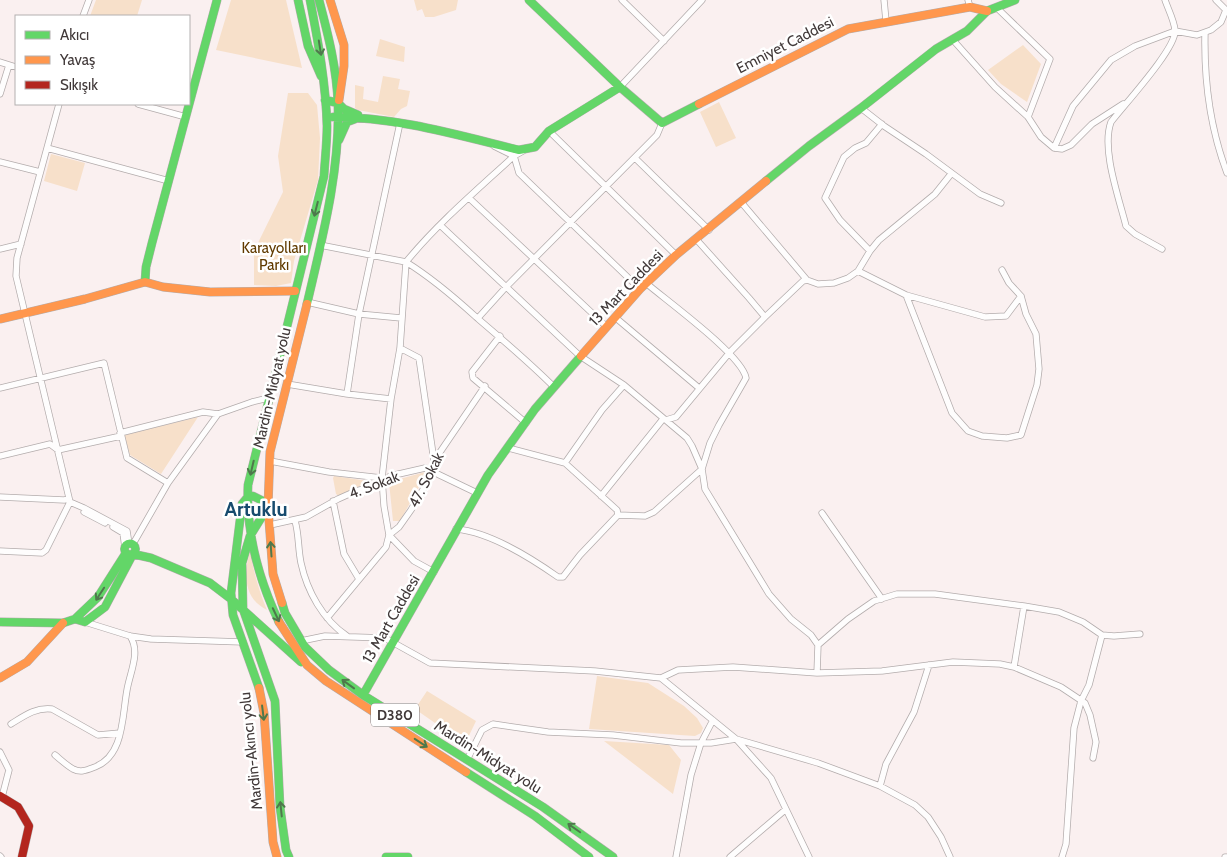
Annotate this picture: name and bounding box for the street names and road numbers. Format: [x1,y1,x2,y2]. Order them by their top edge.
street label: Emniyet Caddesi [733,13,837,77]
street label: 13 Mart Caddesi [585,246,667,330]
street label: Mardin-Midyat yolu [249,326,295,450]
street label: 47. Sokak [404,449,448,511]
street label: 4. Sokak [346,467,402,503]
street label: 13 Mart Caddesi [358,572,424,666]
street label: Mardin-Akıncı yolu [236,691,266,811]
road number: D380 [371,704,419,726]
street label: Mardin-Midyat yolu [431,717,545,797]

